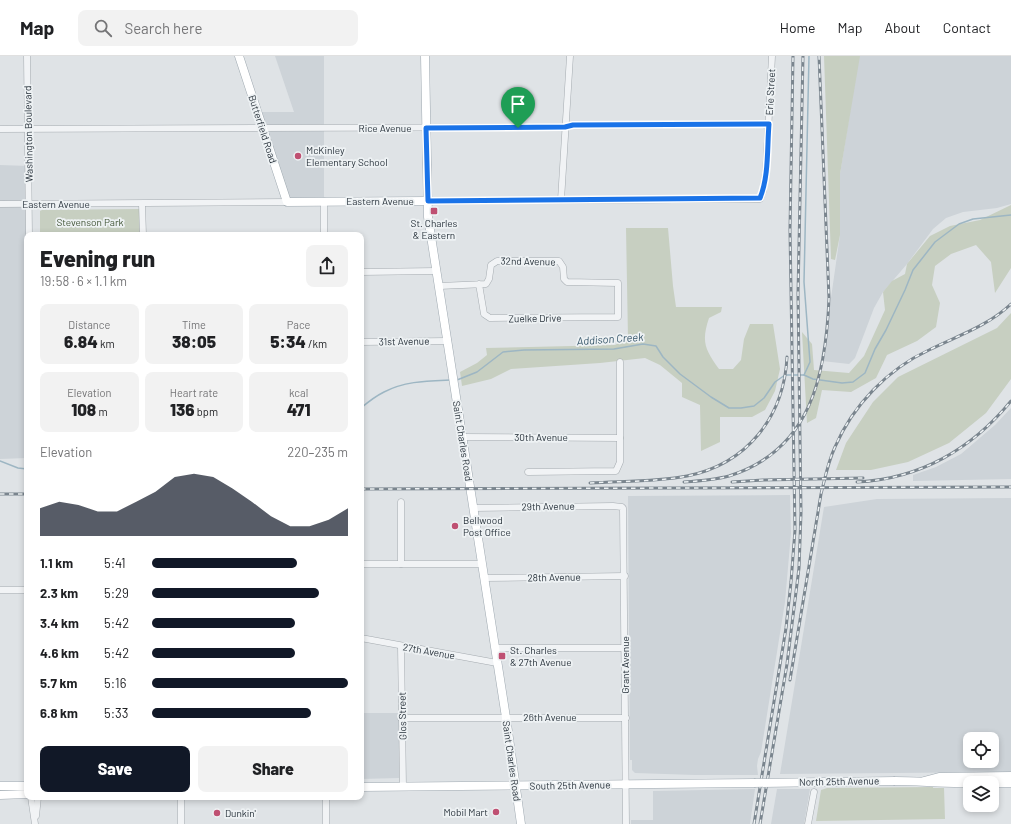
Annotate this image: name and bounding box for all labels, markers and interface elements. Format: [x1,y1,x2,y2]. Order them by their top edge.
search box [78,10,358,46]
text: Map [20,16,54,39]
icon: search [92,17,114,39]
text: Search here [124,19,202,37]
text: Home [780,19,816,36]
text: Map [838,19,862,36]
text: About [884,19,921,36]
text: Contact [943,19,991,36]
street label: Erie Street [763,68,777,116]
street label: Washington Boulevard [21,86,35,182]
pin [501,87,535,128]
street label: Butterfield Road [246,93,280,165]
icon: arrive [507,93,529,115]
street label: Rice Avenue [359,122,411,134]
place label: McKinley Elementary School [306,144,387,168]
marker: McKinley Elementary School [293,151,303,161]
street label: Eastern Avenue [346,195,414,207]
street label: Eastern Avenue [22,198,90,210]
marker: St. Charles & Eastern [429,206,439,216]
park label: Stevenson Park [56,216,124,228]
place label: St. Charles & Eastern [411,217,458,241]
text: Evening run [40,245,155,271]
button: share [306,245,348,287]
street label: 32nd Avenue [500,255,556,267]
text: 19:58 · 6 × 1.1 km [40,273,127,289]
street label: Zuelke Drive [508,312,562,324]
text: Distance [68,318,110,331]
text: Time [182,318,206,331]
text: Pace [287,318,310,331]
water label: Addison Creek [576,330,644,347]
text: 6.84 [64,331,98,351]
text: 38:05 [172,331,216,351]
text: 5:34 [270,331,306,351]
street label: 31st Avenue [378,335,430,347]
text: km [98,337,115,350]
text: /km [306,337,327,350]
text: Elevation [67,386,111,399]
text: Heart rate [170,386,218,399]
text: kcal [289,386,308,399]
text: 108 [71,399,96,419]
text: 136 [170,399,195,419]
text: 471 [287,399,311,419]
street label: Saint Charles Road [451,400,475,482]
text: m [96,405,108,418]
text: bpm [195,405,218,418]
street label: 30th Avenue [514,431,568,443]
text: Elevation [40,444,92,460]
text: 220–235 m [287,444,348,460]
street label: 29th Avenue [521,500,575,512]
place label: Bellwood Post Office [463,514,511,538]
marker: Bellwood Post Office [450,521,460,531]
text: 1.1 km [40,555,73,571]
text: 5:41 [104,555,126,571]
street label: 28th Avenue [527,571,581,583]
text: 2.3 km [40,585,78,601]
text: 5:29 [104,585,129,601]
text: 3.4 km [40,615,79,631]
text: 5:42 [104,615,129,631]
street label: Grant Avenue [619,636,631,694]
street label: 27th Avenue [402,640,456,662]
place label: St. Charles & 27th Avenue [510,644,571,668]
text: 4.6 km [40,645,79,661]
text: 5:42 [104,645,129,661]
marker: St. Charles & 27th Avenue [497,651,507,661]
text: 5.7 km [40,675,77,691]
text: 5:16 [104,675,126,691]
street label: Glos Street [396,692,408,740]
text: 6.8 km [40,705,78,721]
text: 5:33 [104,705,128,721]
street label: 26th Avenue [523,711,577,723]
street label: Saint Charles Road [500,720,524,802]
map controls [963,732,999,812]
button: locate [963,732,999,768]
button: Save [40,746,190,792]
button: Share [198,746,348,792]
street label: North 25th Avenue [799,774,879,788]
button: layers [963,776,999,812]
street label: South 25th Avenue [529,778,611,792]
place label: Mobil Mart [443,806,488,818]
place label: Dunkin' [225,807,256,819]
marker: Mobil Mart [491,807,501,817]
marker: Dunkin' [212,808,222,818]

